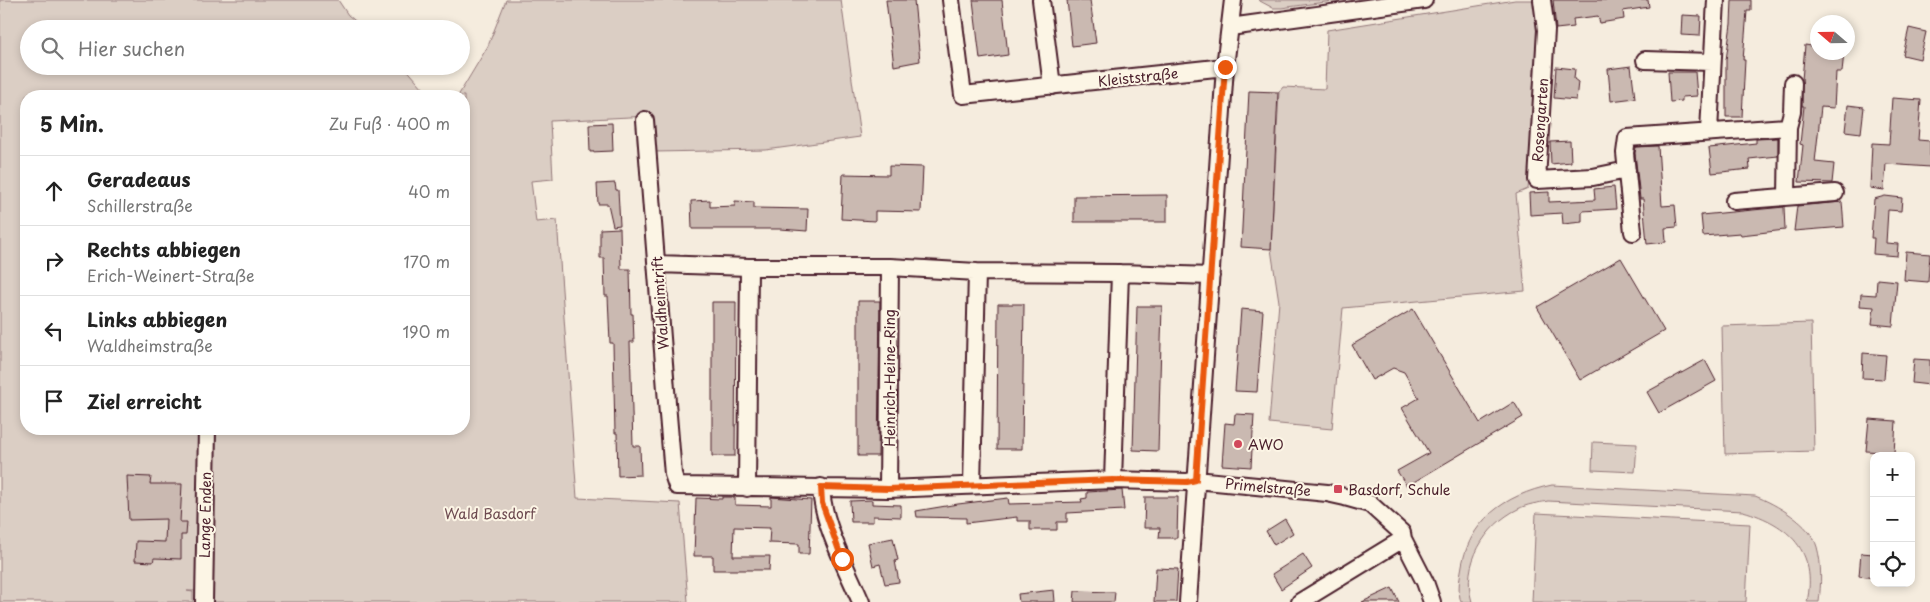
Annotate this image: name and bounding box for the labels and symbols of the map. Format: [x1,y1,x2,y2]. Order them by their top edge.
north arrow [1810,15,1855,60]
route end [1214,56,1237,79]
street label: Kleiststraße [1097,62,1179,92]
street label: Rosengarten [1527,77,1553,163]
street label: Waldheimtrift [646,255,674,350]
street label: Heinrich-Heine-Ring [879,309,900,447]
place label: AWO [1248,434,1284,455]
marker: AWO [1232,438,1244,450]
street label: Lange Enden [194,472,216,558]
street label: Primelstraße [1224,473,1312,501]
place label: Basdorf, Schule [1348,479,1451,500]
marker: Basdorf, Schule [1332,483,1344,495]
park label: Wald Basdorf [444,503,537,524]
route start [831,548,854,571]

